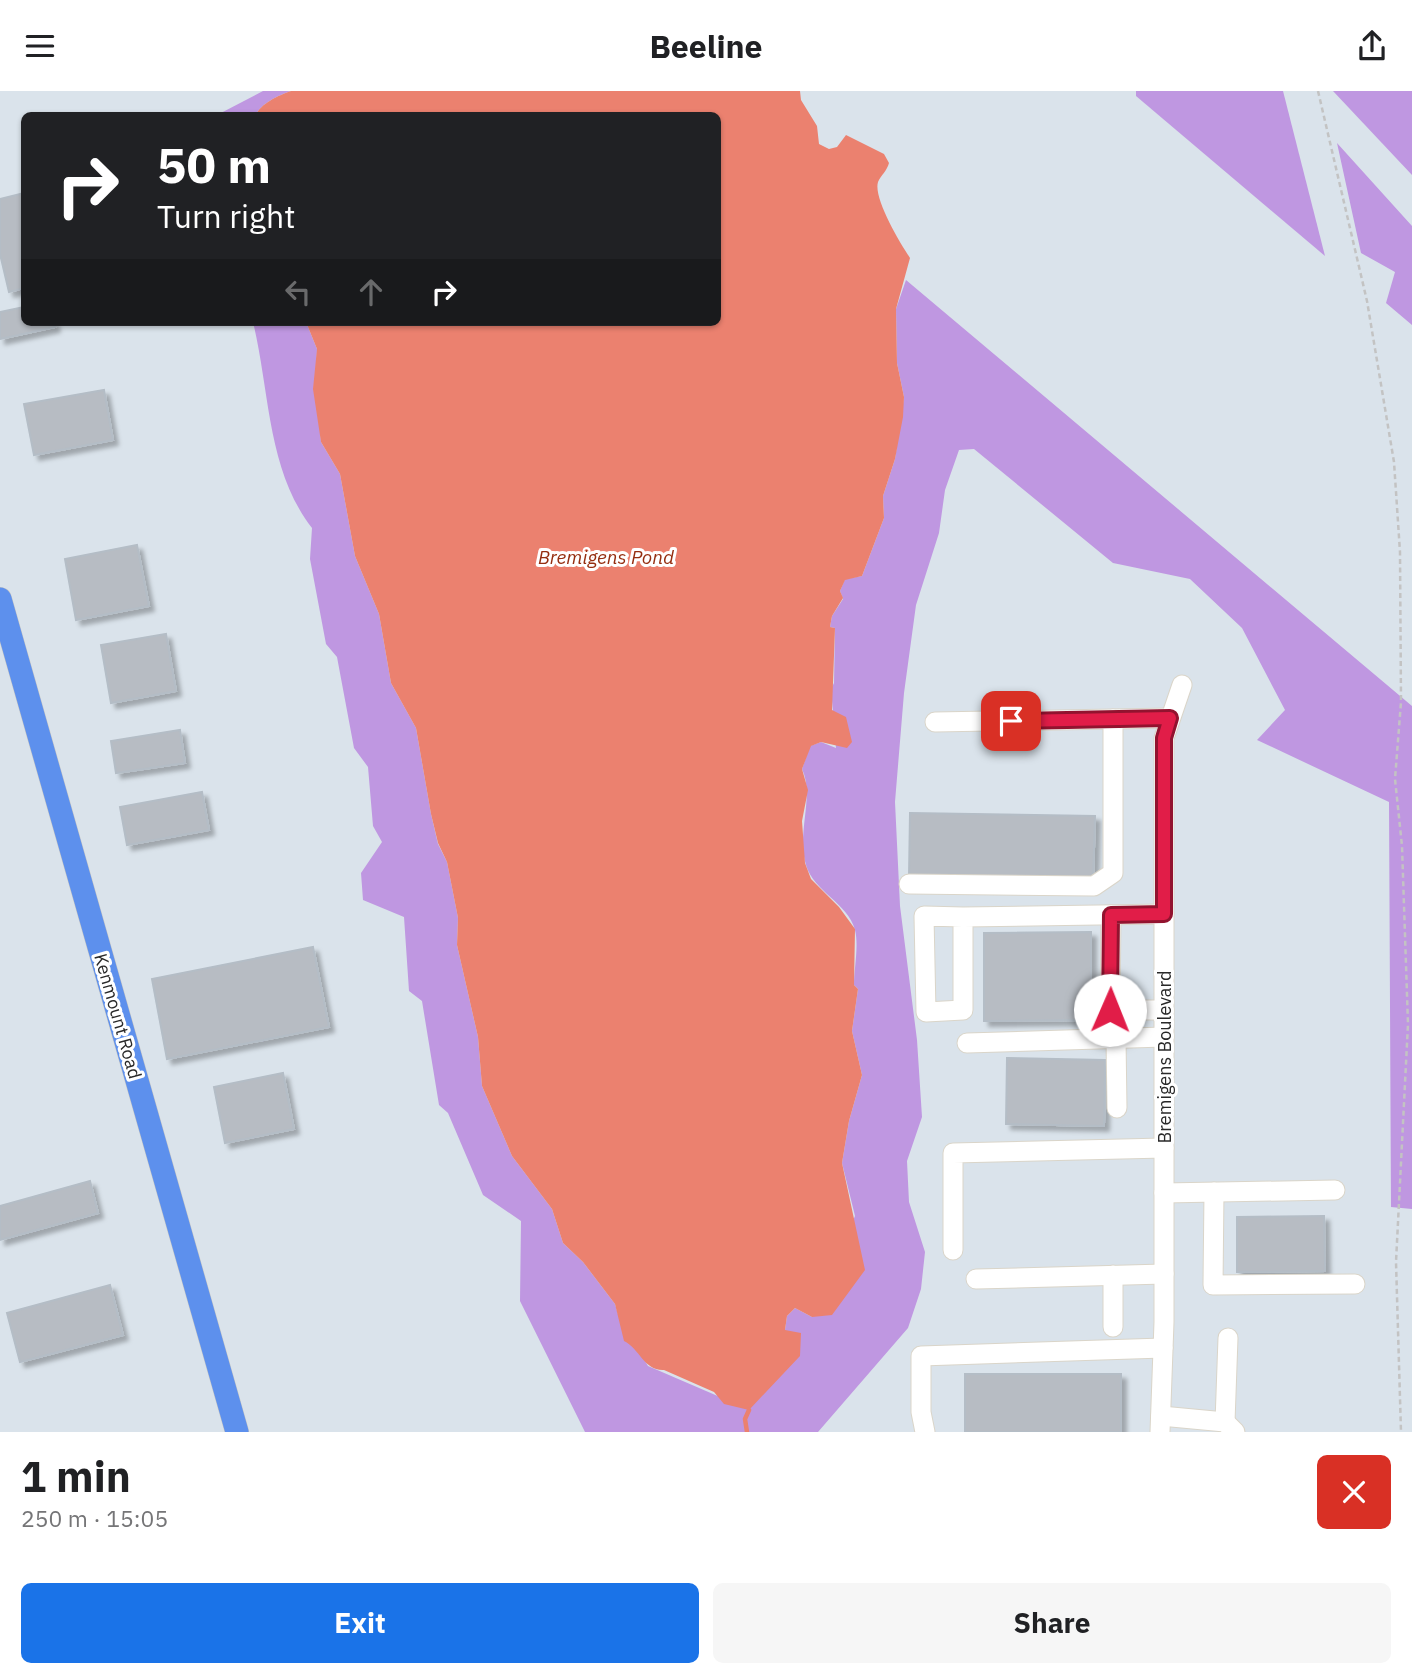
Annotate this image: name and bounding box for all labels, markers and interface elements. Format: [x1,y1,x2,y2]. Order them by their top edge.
text: Beeline [649,25,763,67]
icon: menu [21,27,59,65]
icon: share [1353,27,1391,65]
text: 50 m [157,133,271,196]
icon: right [42,140,133,231]
text: Turn right [157,195,295,237]
icon: left [279,273,317,311]
icon: ahead [352,273,390,311]
icon: right [425,273,463,311]
water label: Bremigens Pond [538,545,675,569]
pin [981,691,1041,751]
icon: arrive [992,702,1030,740]
street label: Kenmount Road [89,951,147,1081]
street label: Bremigens Boulevard [1153,971,1176,1143]
position arrow [1073,973,1147,1047]
text: 1 min [21,1449,131,1504]
button: close [1317,1455,1391,1529]
text: 250 m · 15:05 [21,1503,168,1533]
button: Exit [21,1583,699,1663]
button: Share [713,1583,1391,1663]

